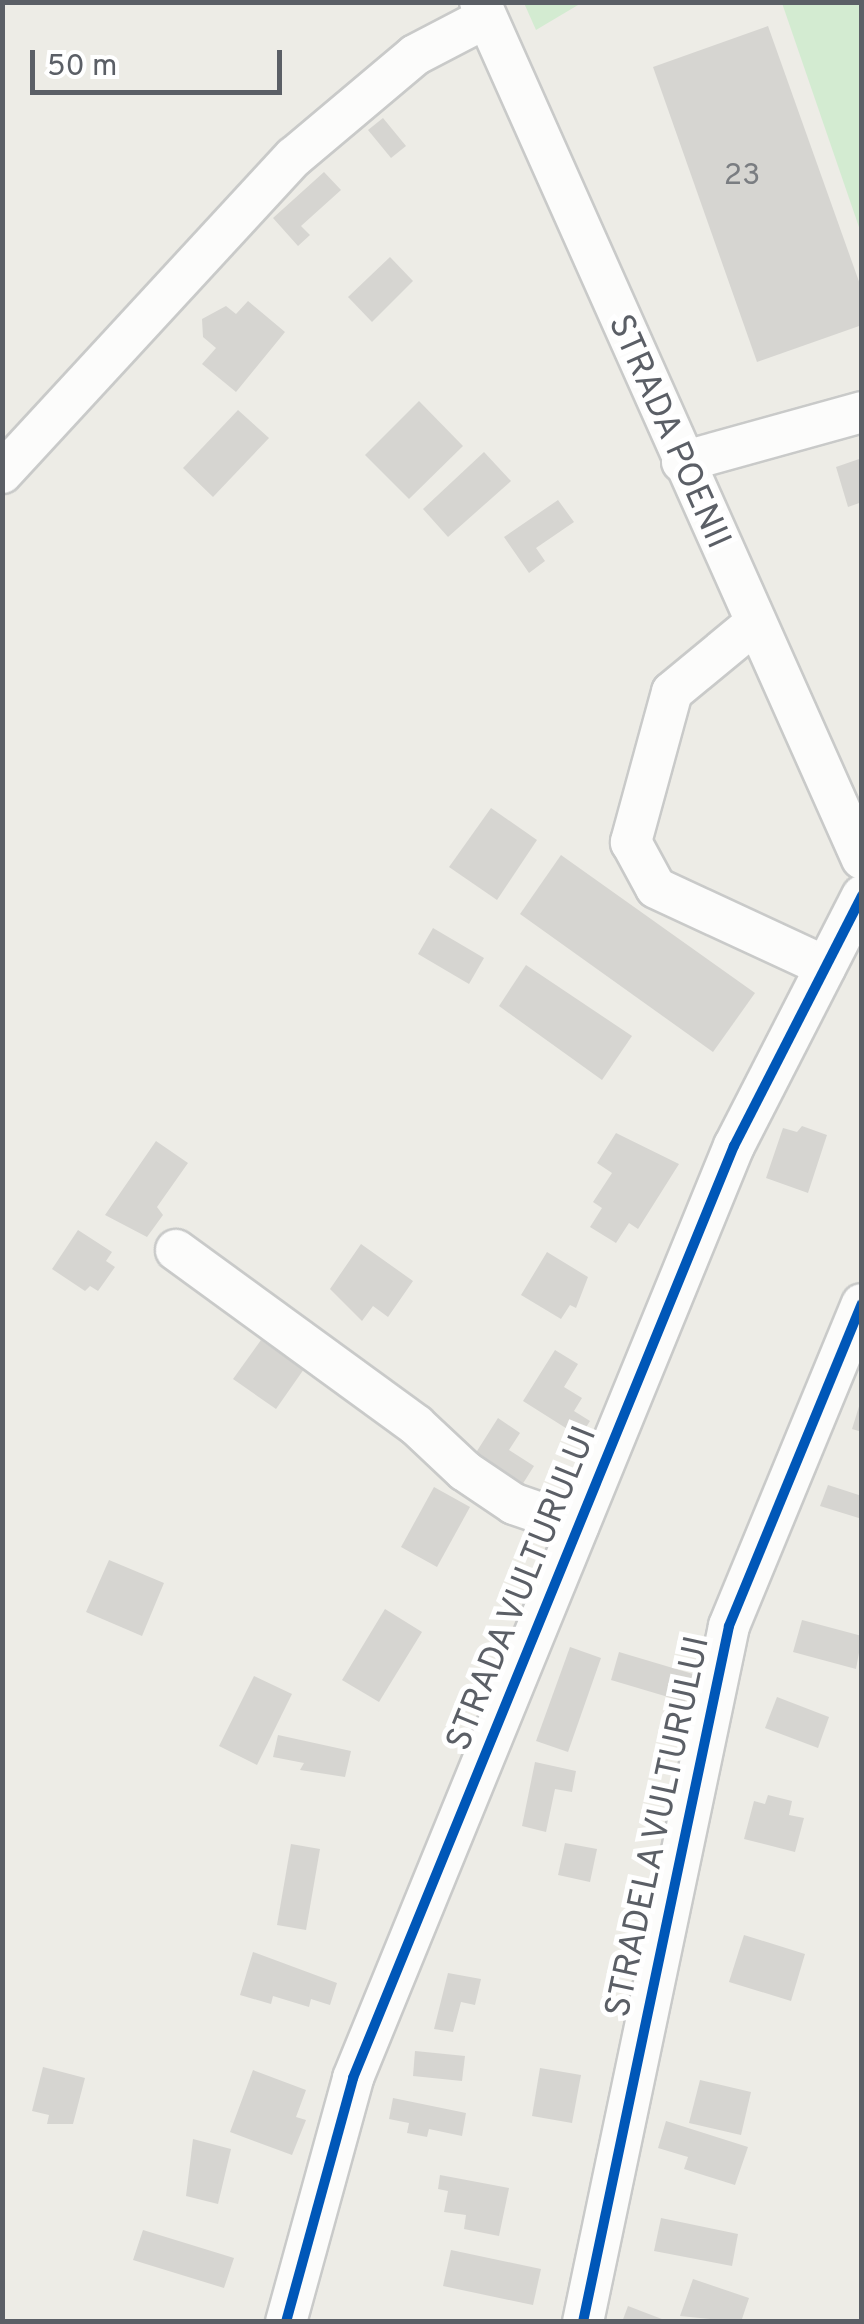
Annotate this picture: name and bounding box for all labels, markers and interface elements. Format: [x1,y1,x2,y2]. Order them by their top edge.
scale bar [35,30,288,92]
text: 50 m [47,49,117,86]
house number: 23 [724,159,760,195]
street label: STRADA POENII [597,308,739,556]
street label: STRADA VULTURULUI [438,1419,608,1759]
street label: STRADELA VULTURULUI [598,1631,720,2023]

